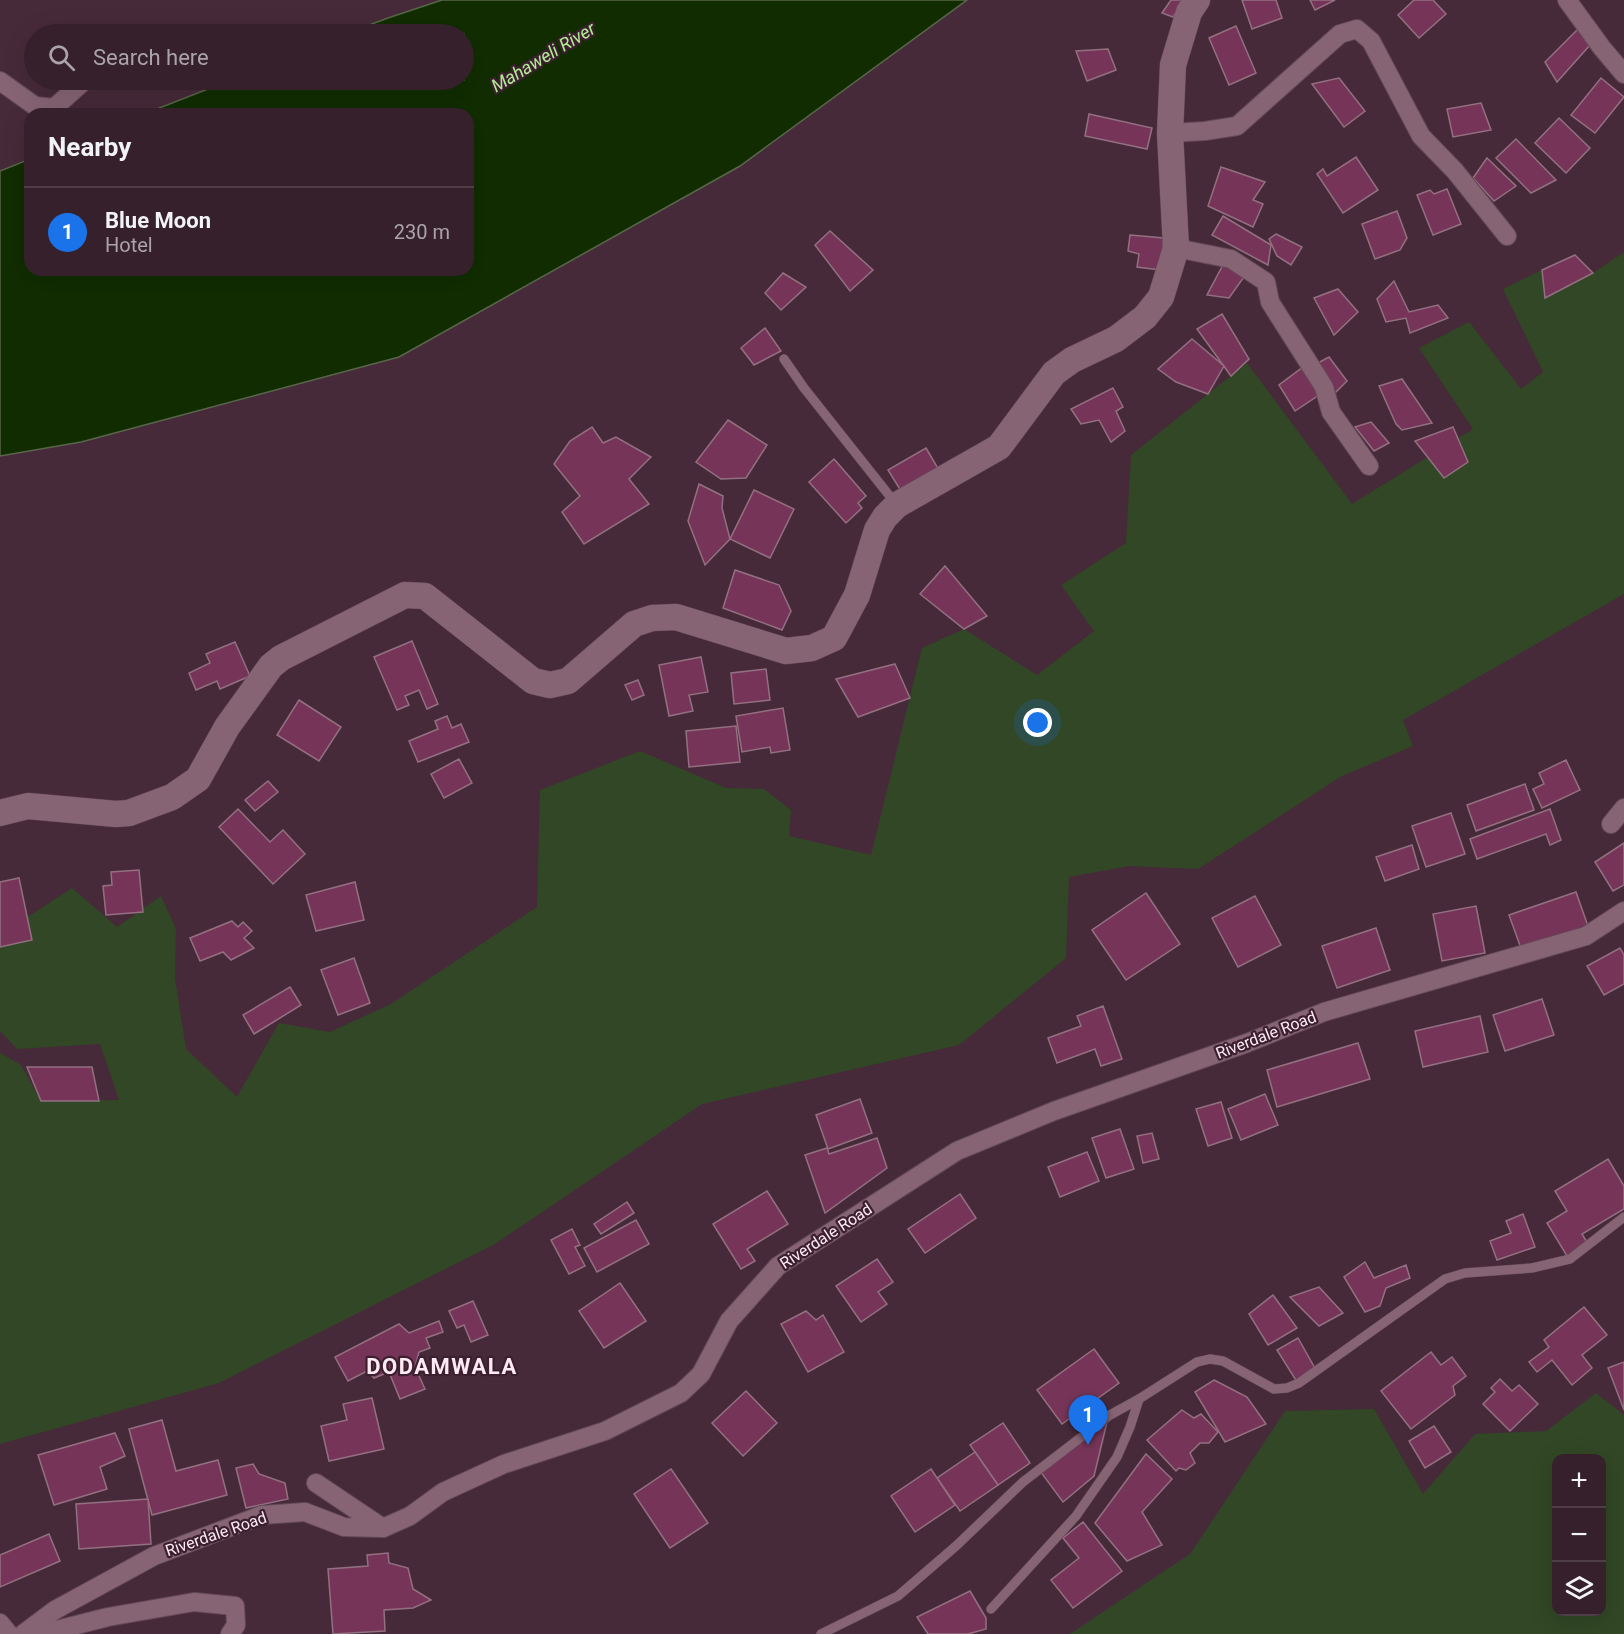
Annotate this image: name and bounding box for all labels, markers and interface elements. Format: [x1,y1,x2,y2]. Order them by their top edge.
water label: Mahaweli River [487,17,600,96]
search box [24,24,474,90]
icon: search [45,41,78,74]
text: Search here [93,45,209,70]
text: Nearby [48,132,131,162]
text: Blue Moon [105,208,211,233]
text: 1 [62,220,73,244]
text: 230 m [394,220,450,244]
text: Hotel [105,233,153,257]
your location [1023,708,1052,737]
street label: Riverdale Road [1213,1007,1319,1063]
street label: Riverdale Road [776,1199,876,1273]
district label: DODAMWALA [366,1354,518,1379]
pin: 1 [1068,1396,1108,1445]
map controls [1552,1454,1606,1616]
button: + [1552,1454,1606,1508]
street label: Riverdale Road [163,1508,269,1560]
button: − [1552,1508,1606,1562]
button: layers [1552,1562,1606,1616]

